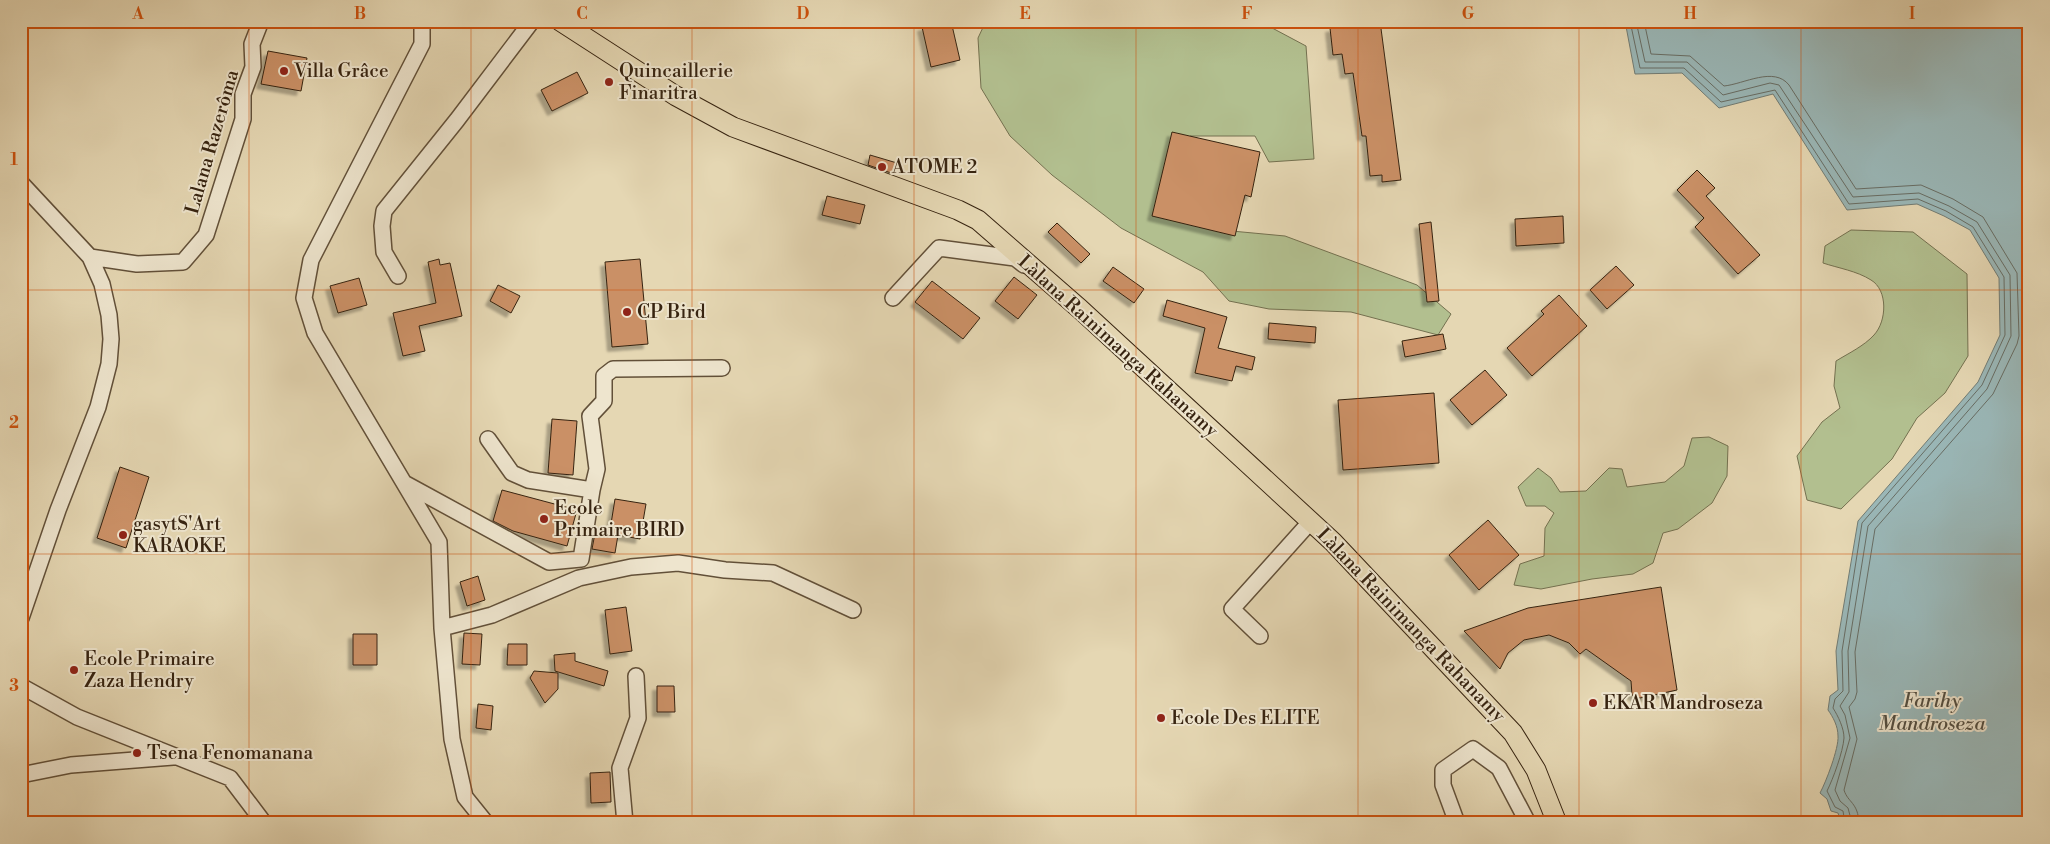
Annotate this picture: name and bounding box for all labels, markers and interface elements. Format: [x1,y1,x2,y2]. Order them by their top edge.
text: A [131,4,144,24]
text: B [354,4,366,24]
text: C [576,4,588,24]
text: D [797,4,810,24]
text: E [1019,4,1031,24]
text: F [1241,4,1253,24]
text: G [1462,4,1475,24]
text: H [1683,4,1697,24]
text: I [1909,4,1915,24]
place label: Villa Grâce [293,59,389,83]
place label: Quincaillerie Finaritra [619,59,733,105]
marker: Villa Grâce [278,65,290,77]
street label: Lalana Razerôma [180,67,244,217]
marker: Quincaillerie Finaritra [603,76,615,88]
text: 1 [10,150,18,170]
place label: ATOME 2 [891,155,977,179]
marker: ATOME 2 [876,161,888,173]
street label: Làlana Rainimanga Rahanamy [1013,250,1224,443]
place label: CP Bird [637,300,706,324]
marker: CP Bird [621,306,633,318]
text: 2 [9,413,19,433]
place label: Ecole Primaire BIRD [554,496,684,542]
place label: gasytS'Art KARAOKE [133,512,226,558]
marker: Ecole Primaire BIRD [538,513,550,525]
street label: Làlana Rainimanga Rahanamy [1312,523,1511,728]
marker: gasytS'Art KARAOKE [117,529,129,541]
place label: Ecole Primaire Zaza Hendry [84,647,215,693]
marker: Ecole Primaire Zaza Hendry [68,664,80,676]
text: 3 [9,676,19,696]
water label: Farihy Mandroseza [1879,689,1986,737]
place label: EKAR Mandroseza [1603,691,1764,715]
marker: EKAR Mandroseza [1587,697,1599,709]
place label: Ecole Des ELITE [1171,706,1320,730]
marker: Ecole Des ELITE [1155,712,1167,724]
place label: Tsena Fenomanana [147,741,313,765]
marker: Tsena Fenomanana [131,747,143,759]

